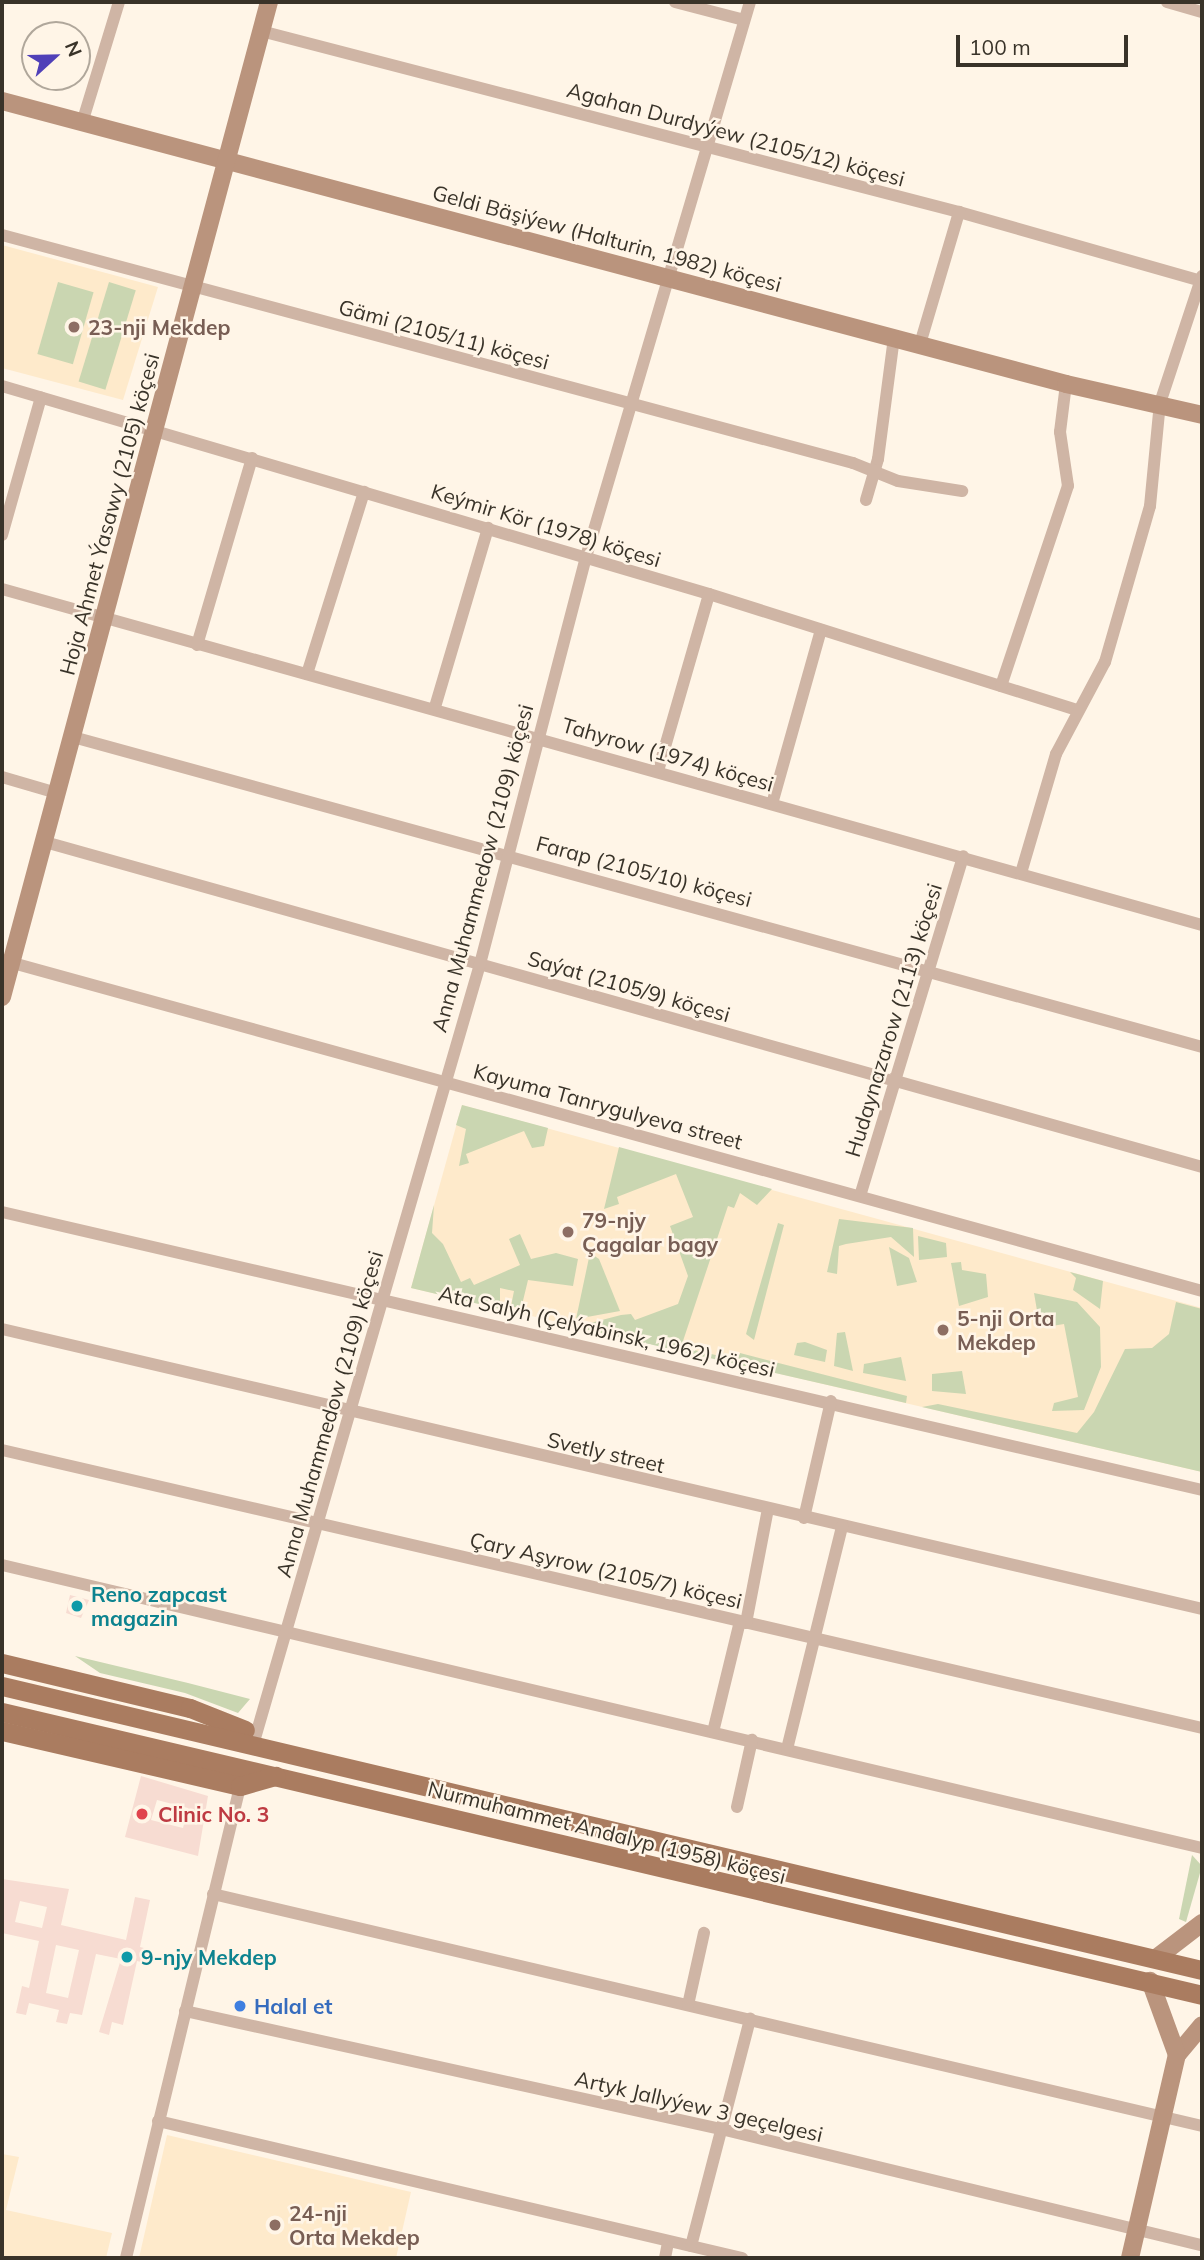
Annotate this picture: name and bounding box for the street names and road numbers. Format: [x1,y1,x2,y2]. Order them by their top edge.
street label: Agahan Durdyýew (2105/12) köçesi [564,77,908,191]
street label: Geldi Bäşiýew (Halturin, 1982) köçesi [430,179,784,297]
street label: Gämi (2105/11) köçesi [336,294,552,374]
street label: Hoja Ahmet Ýasawy (2105) köçesi [54,350,164,678]
street label: Keýmir Kör (1978) köçesi [428,478,664,572]
street label: Anna Muhammedow (2109) köçesi [426,701,538,1035]
street label: Tahyrow (1974) köçesi [559,712,777,796]
street label: Farap (2105/10) köçesi [533,830,755,912]
street label: Hudaynazarow (2113) köçesi [839,880,947,1160]
street label: Saýat (2105/9) köçesi [525,945,733,1027]
street label: Kayuma Tanrygulyeva street [471,1058,745,1154]
street label: Anna Muhammedow (2109) köçesi [270,1248,388,1580]
street label: Ata Salyh (Çelýabinsk, 1962) köçesi [437,1280,777,1382]
street label: Svetly street [545,1426,667,1478]
street label: Çary Aşyrow (2105/7) köçesi [467,1526,745,1614]
street label: Nurmuhammet Andalyp (1958) köçesi [425,1775,789,1889]
street label: Artyk Jallyýew 3 geçelgesi [573,2065,825,2147]

